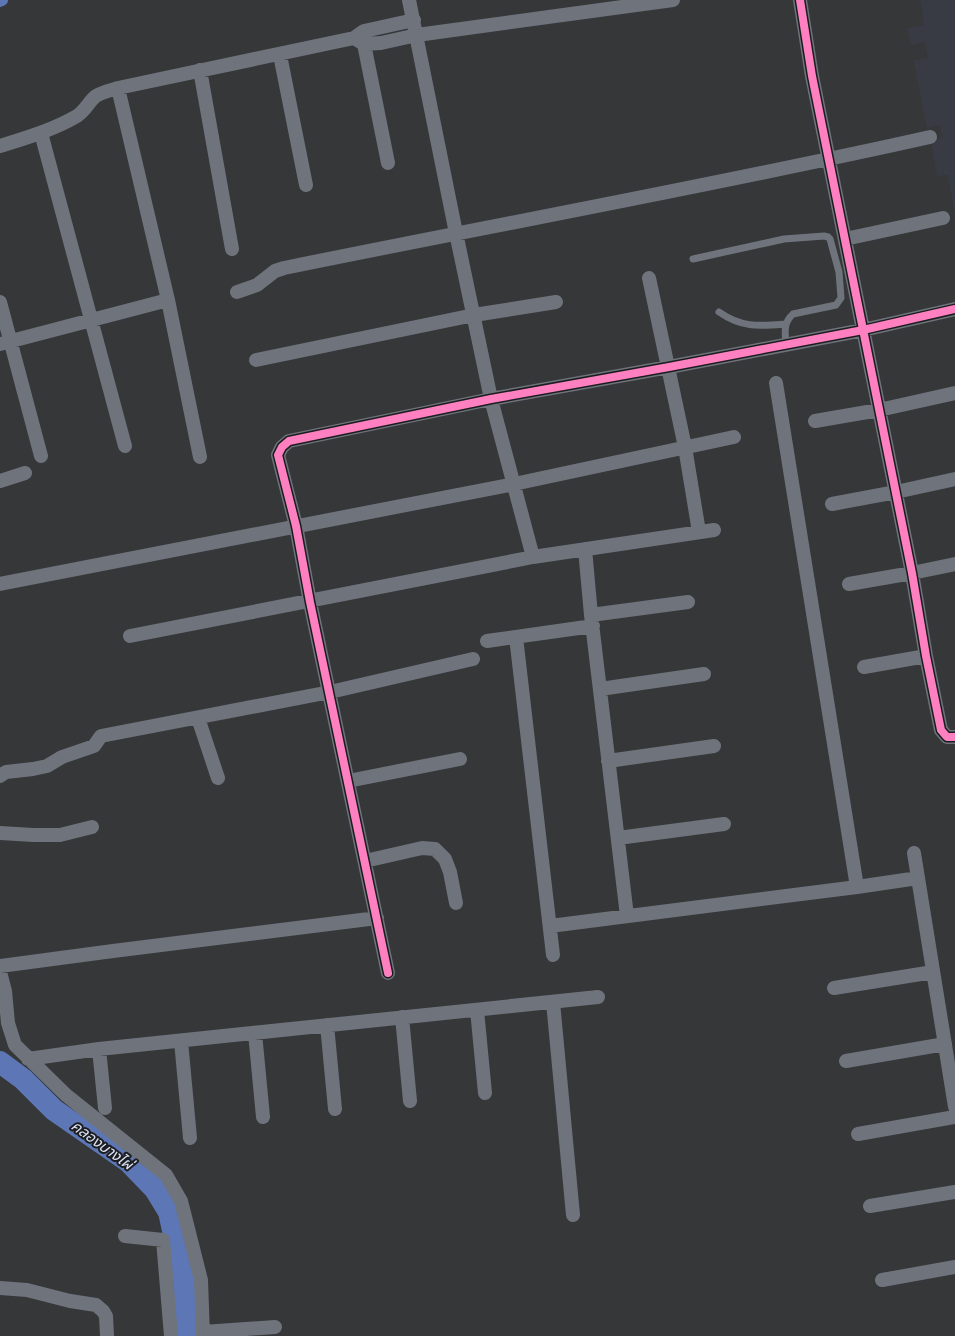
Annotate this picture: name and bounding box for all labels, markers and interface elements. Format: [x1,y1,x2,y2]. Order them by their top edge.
water label: คลองบางไผ่ [68,1117,138,1174]

